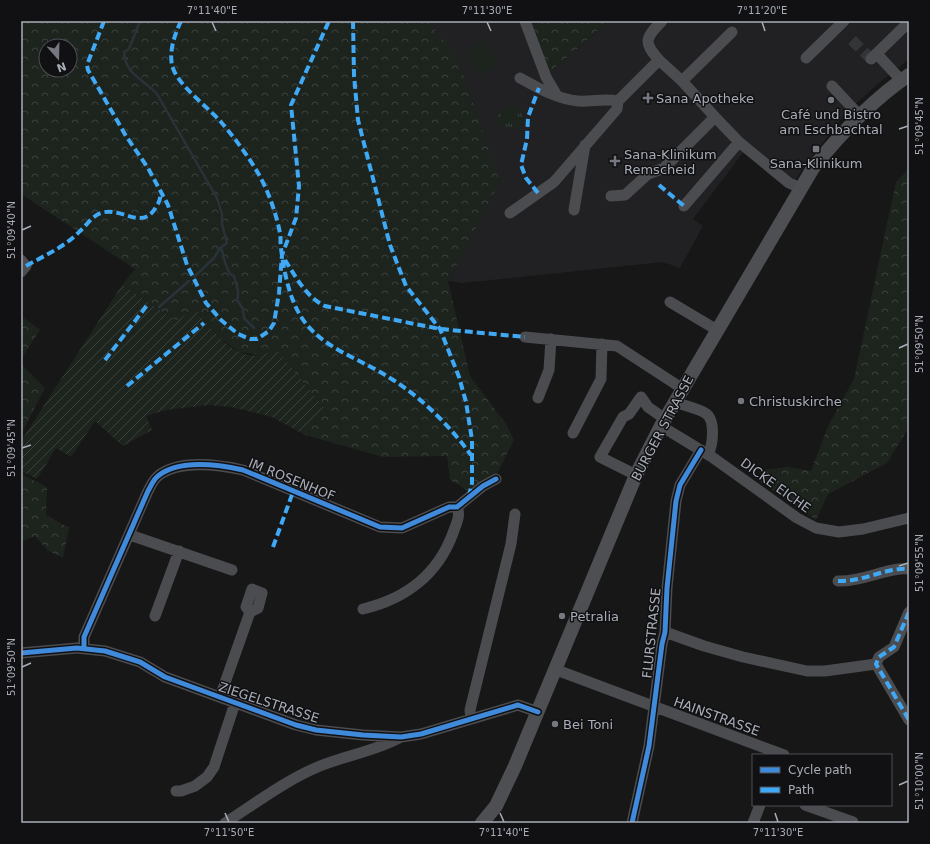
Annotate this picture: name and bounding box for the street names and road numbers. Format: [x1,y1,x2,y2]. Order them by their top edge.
street label: BURGER STRASSE [628,373,697,484]
street label: IM ROSENHOF [246,455,337,504]
street label: DICKE EICHE [738,455,814,516]
street label: FLURSTRASSE [639,587,664,679]
street label: ZIEGELSTRASSE [217,679,321,726]
street label: HAINSTRASSE [672,694,762,739]

